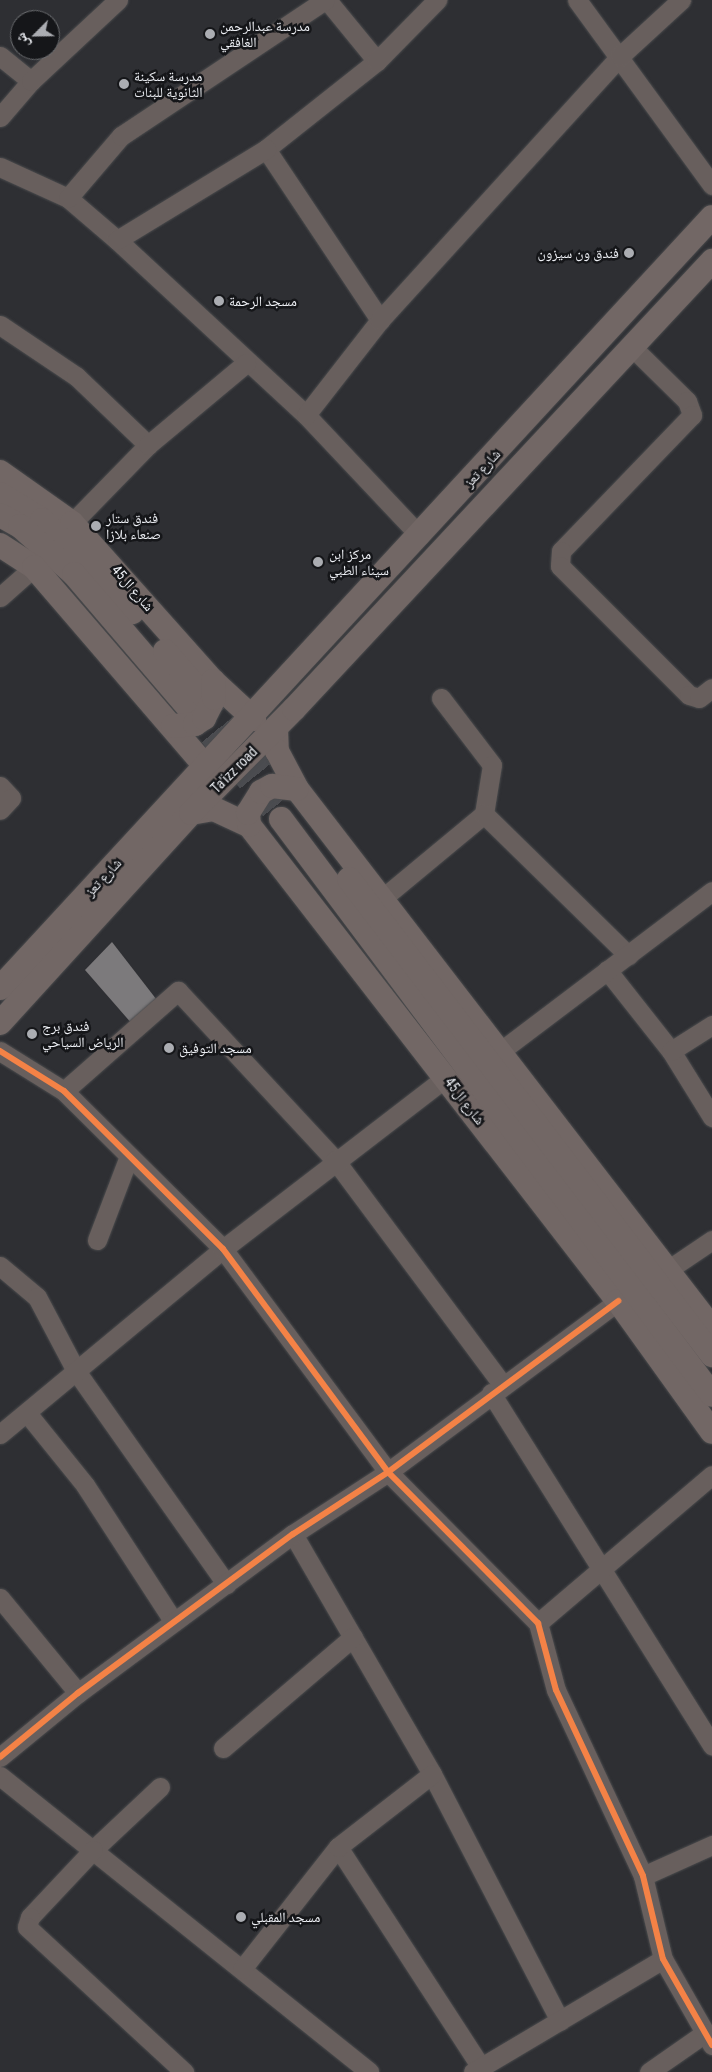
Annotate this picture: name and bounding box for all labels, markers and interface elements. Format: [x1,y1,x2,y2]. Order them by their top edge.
north arrow [10,10,60,60]
place label: مدرسة عبدالرحمن الغافقي [220,18,310,50]
marker: مدرسة عبدالرحمن الغافقي [204,28,216,40]
text: ش [12,31,32,50]
place label: مدرسة سكينة الثانوية للبنات [134,68,203,100]
marker: مدرسة سكينة الثانوية للبنات [118,78,130,90]
place label: فندق ون سيزون [537,245,619,261]
marker: فندق ون سيزون [623,247,635,259]
place label: مسجد الرحمة [229,293,297,309]
marker: مسجد الرحمة [213,295,225,307]
street label: شارع تعز [460,445,504,491]
place label: فندق ستار صنعاء بلازا [106,510,161,542]
marker: فندق ستار صنعاء بلازا [90,520,102,532]
place label: مركز ابن سيناء الطبي [329,546,389,578]
marker: مركز ابن سيناء الطبي [311,555,325,569]
street label: شارع ال45 [109,562,157,614]
street label: Ta'izz road [207,743,261,797]
street label: شارع تعز [81,854,125,900]
place label: فندق برج الرياض السياحي [42,1018,124,1050]
marker: فندق برج الرياض السياحي [26,1028,38,1040]
place label: مسجد التوفيق [179,1040,252,1056]
marker: مسجد التوفيق [163,1042,175,1054]
street label: شارع ال45 [441,1074,489,1128]
place label: مسجد المقبلي [251,1909,320,1925]
marker: مسجد المقبلي [235,1911,247,1923]

